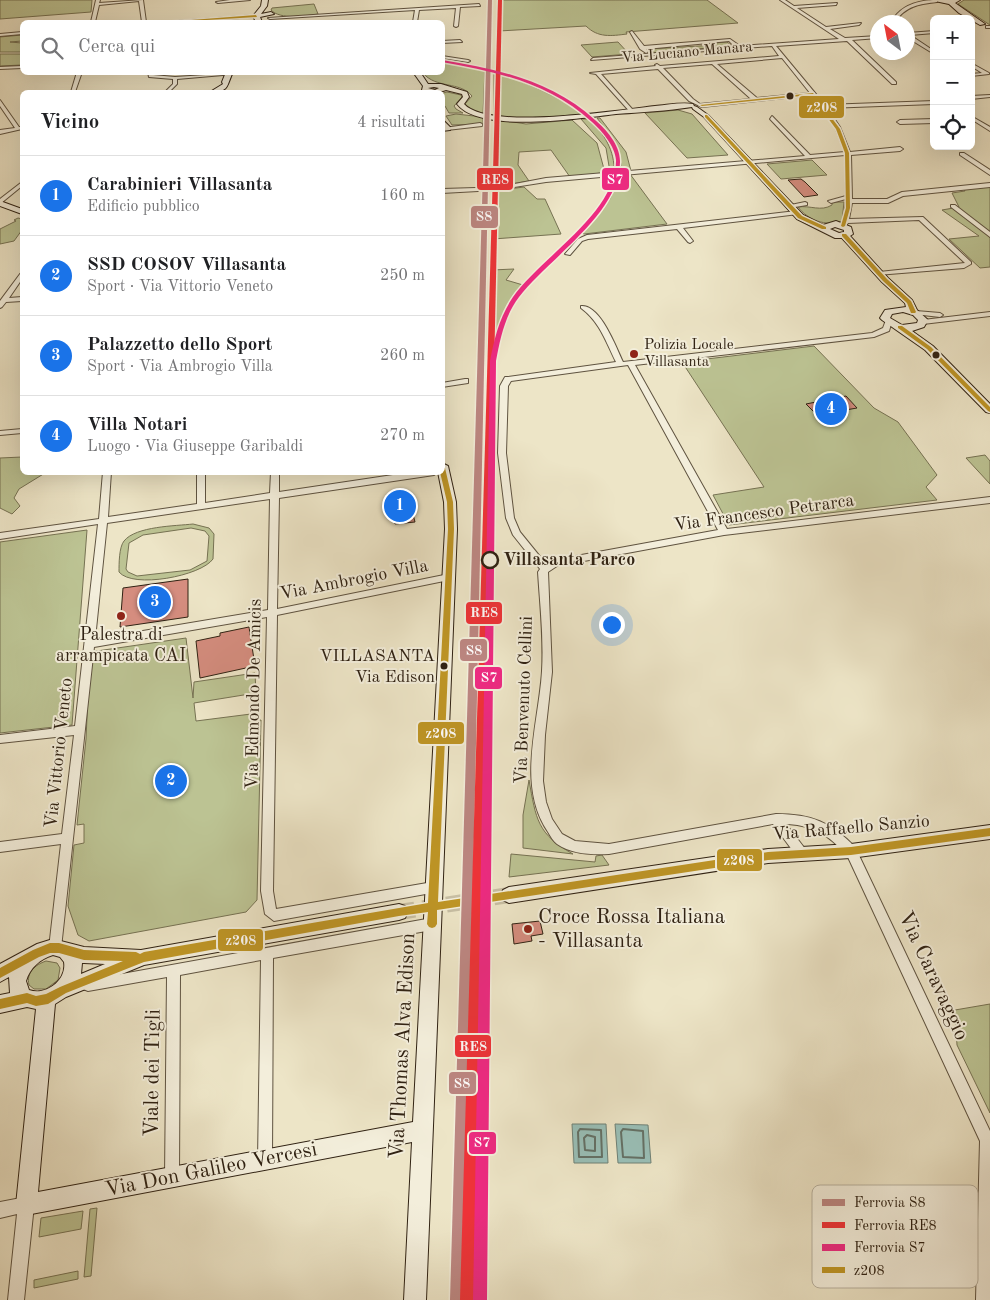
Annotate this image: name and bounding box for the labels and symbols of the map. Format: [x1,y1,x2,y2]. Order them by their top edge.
north arrow [870,15,915,60]
street label: Via Luciano Manara [621,40,754,66]
unlabelled marker [785,91,795,101]
line badge: z208 [798,95,845,119]
text: z208 [807,101,837,115]
line badge: RE8 [476,167,514,191]
line badge: S7 [601,167,630,191]
text: RE8 [481,173,509,187]
text: S7 [607,173,623,187]
line badge: S8 [470,205,499,229]
text: S8 [476,210,492,224]
place label: Polizia Locale Villasanta [644,338,734,370]
marker: Polizia Locale Villasanta [628,348,640,360]
unlabelled marker [931,350,941,360]
pin: 4 [815,390,847,428]
pin: 1 [384,487,416,525]
street label: Via Francesco Petrarca [673,491,856,535]
marker: Villasanta Parco [481,551,499,569]
place label: Villasanta Parco [503,551,635,569]
street label: Via Ambrogio Villa [278,557,430,603]
pin: 3 [139,583,171,621]
street label: Via Edmondo De Amicis [243,598,265,790]
line badge: RE8 [465,601,503,625]
text: RE8 [470,606,498,620]
marker: Palestra di arrampicata CAI [115,610,127,622]
your location [599,612,625,638]
street label: Via Benvenuto Cellini [512,615,536,784]
place label: Palestra di arrampicata CAI [56,626,186,665]
line badge: S8 [459,638,488,662]
text: S8 [466,644,482,658]
place label: VILLASANTA Via Edison [319,648,435,686]
marker: VILLASANTA Via Edison [439,661,449,671]
line badge: S7 [474,666,503,690]
text: S7 [481,671,497,685]
street label: Via Vittorio Veneto [42,677,76,829]
line badge: z208 [417,721,465,745]
text: z208 [426,727,456,741]
pin: 2 [155,762,187,800]
street label: Via Raffaello Sanzio [772,812,930,844]
line badge: z208 [716,848,763,872]
text: z208 [724,854,754,868]
place label: Croce Rossa Italiana - Villasanta [538,907,725,952]
street label: Via Caravaggio [894,908,972,1044]
marker: Croce Rossa Italiana - Villasanta [522,923,534,935]
line badge: z208 [217,928,264,952]
street label: Via Thomas Alva Edison [387,932,419,1160]
text: z208 [226,934,256,948]
street label: Viale dei Tigli [141,1009,165,1137]
line badge: RE8 [454,1034,492,1058]
text: RE8 [459,1040,487,1054]
line badge: S8 [448,1071,477,1095]
text: S8 [454,1077,470,1091]
line badge: S7 [468,1131,497,1155]
text: S7 [474,1136,490,1150]
street label: Via Don Galileo Vercesi [103,1139,319,1201]
legend [812,1185,978,1288]
text: Ferrovia S8 [854,1196,926,1210]
text: Ferrovia RE8 [854,1219,937,1233]
text: Ferrovia S7 [854,1241,926,1255]
text: z208 [854,1264,885,1278]

